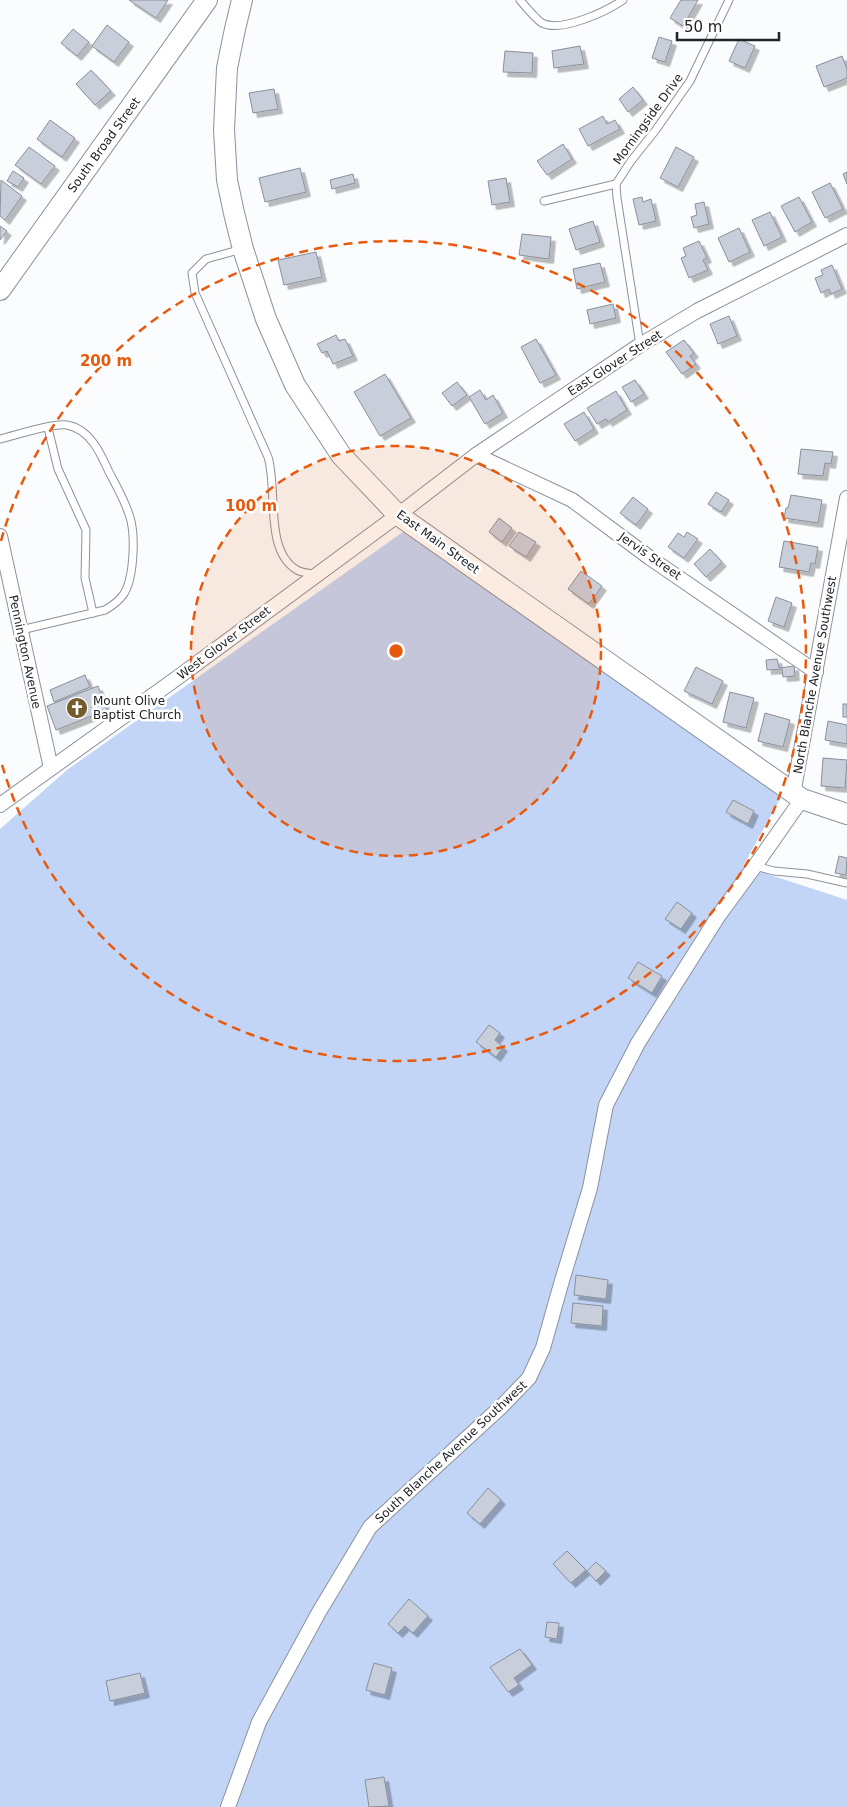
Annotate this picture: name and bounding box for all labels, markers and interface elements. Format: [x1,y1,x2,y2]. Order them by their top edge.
scale bar [677,10,780,42]
text: 50 m [684,18,722,36]
street label: Morningside Drive [610,71,686,167]
street label: South Broad Street [65,94,143,195]
street label: East Glover Street [565,327,665,399]
text: 200 m [80,352,132,370]
text: 100 m [225,497,277,515]
street label: East Main Street [394,507,482,577]
street label: Jervis Street [615,529,684,583]
street label: North Blanche Avenue Southwest [791,575,839,775]
street label: Pennington Avenue [6,594,44,710]
street label: West Glover Street [175,603,274,683]
centre of rings [387,642,405,660]
place label: Mount Olive Baptist Church [93,694,181,722]
church icon: Mount Olive Baptist Church [65,696,89,720]
street label: South Blanche Avenue Southwest [372,1378,530,1526]

